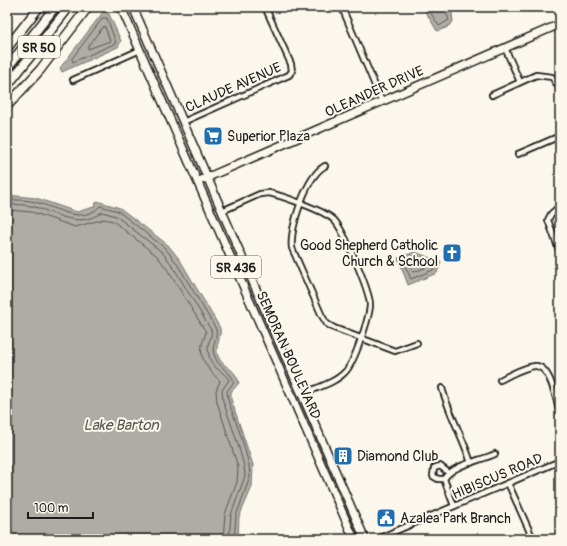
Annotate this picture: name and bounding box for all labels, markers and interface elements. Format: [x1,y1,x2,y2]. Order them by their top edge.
road number: SR 50 [18,36,60,58]
street label: CLAUDE AVENUE [183,59,284,116]
street label: OLEANDER DRIVE [322,62,426,121]
supermarket icon: Superior Plaza [202,125,224,147]
place label: Superior Plaza [227,128,310,145]
place label: Good Shepherd Catholic Church & School [300,237,438,270]
church icon: Good Shepherd Catholic Church & School [441,242,463,264]
road number: SR 436 [211,256,261,278]
street label: SEMORAN BOULEVARD [253,288,325,422]
water label: Lake Barton [83,416,160,435]
building icon: Diamond Club [332,445,354,467]
place label: Diamond Club [357,448,438,465]
street label: HIBISCUS ROAD [449,450,545,503]
scale bar [28,494,93,520]
text: 100 m [34,501,69,516]
public building icon: Azalea Park Branch [375,507,397,529]
place label: Azalea Park Branch [400,510,511,527]

